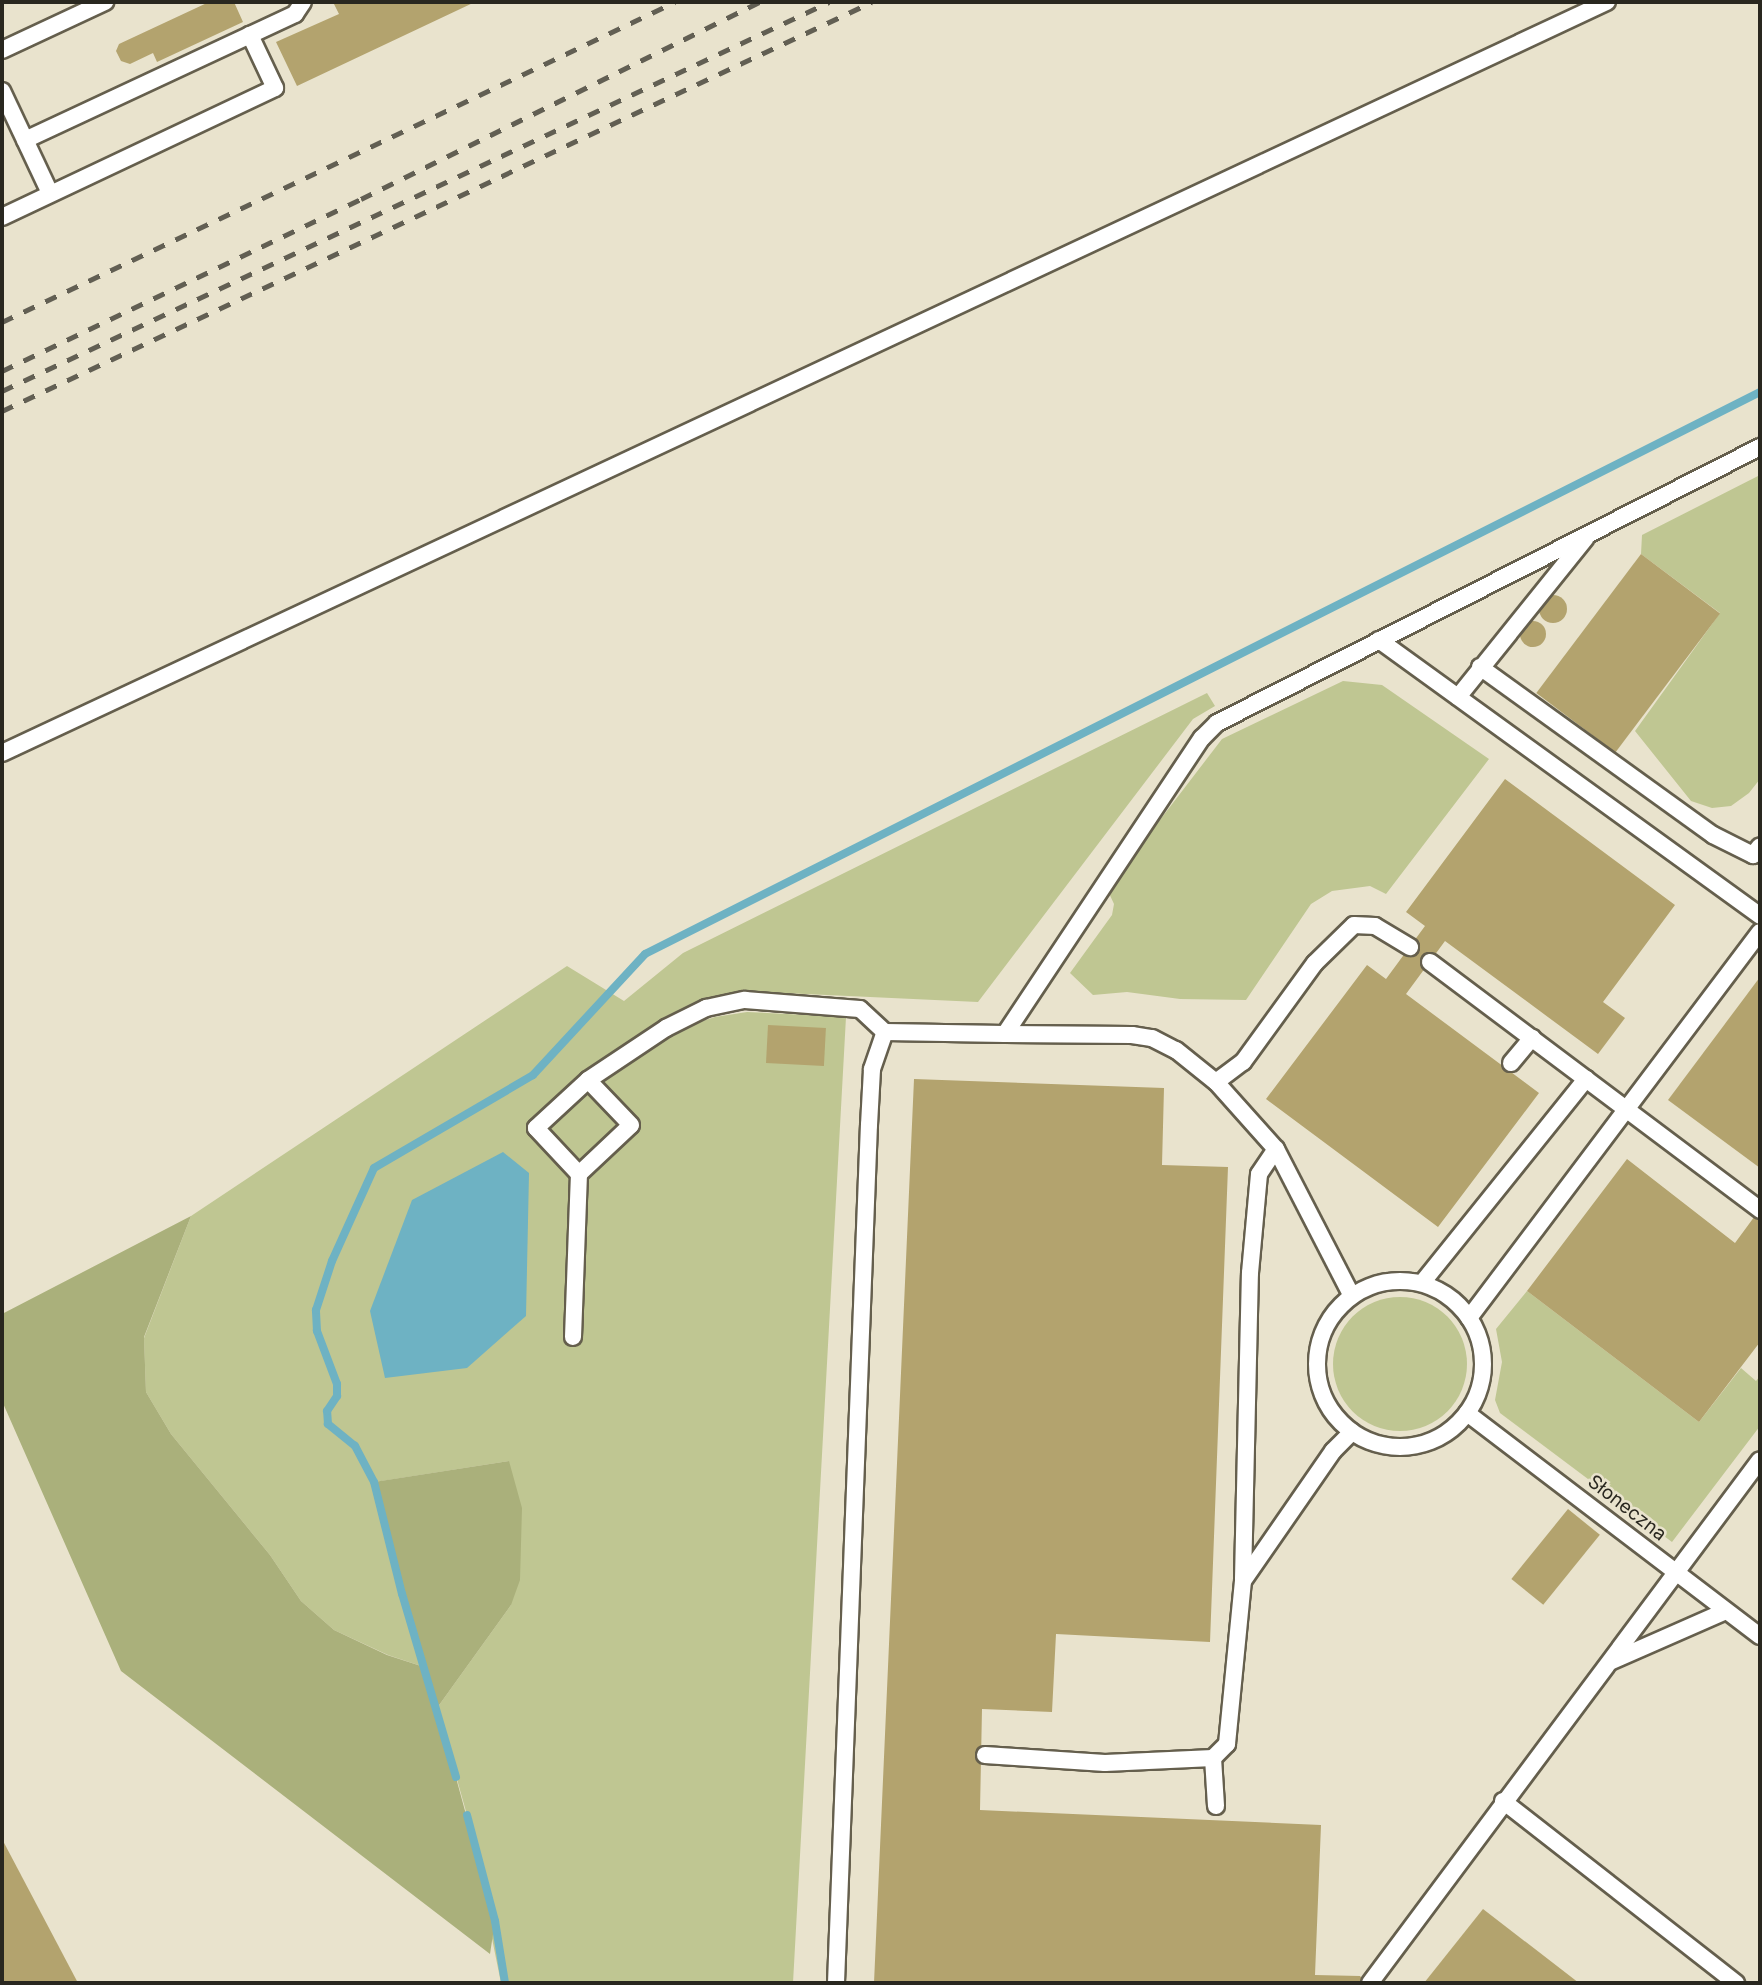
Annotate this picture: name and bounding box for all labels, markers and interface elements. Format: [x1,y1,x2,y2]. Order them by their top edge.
street label: Słoneczna [1583,1470,1671,1546]

